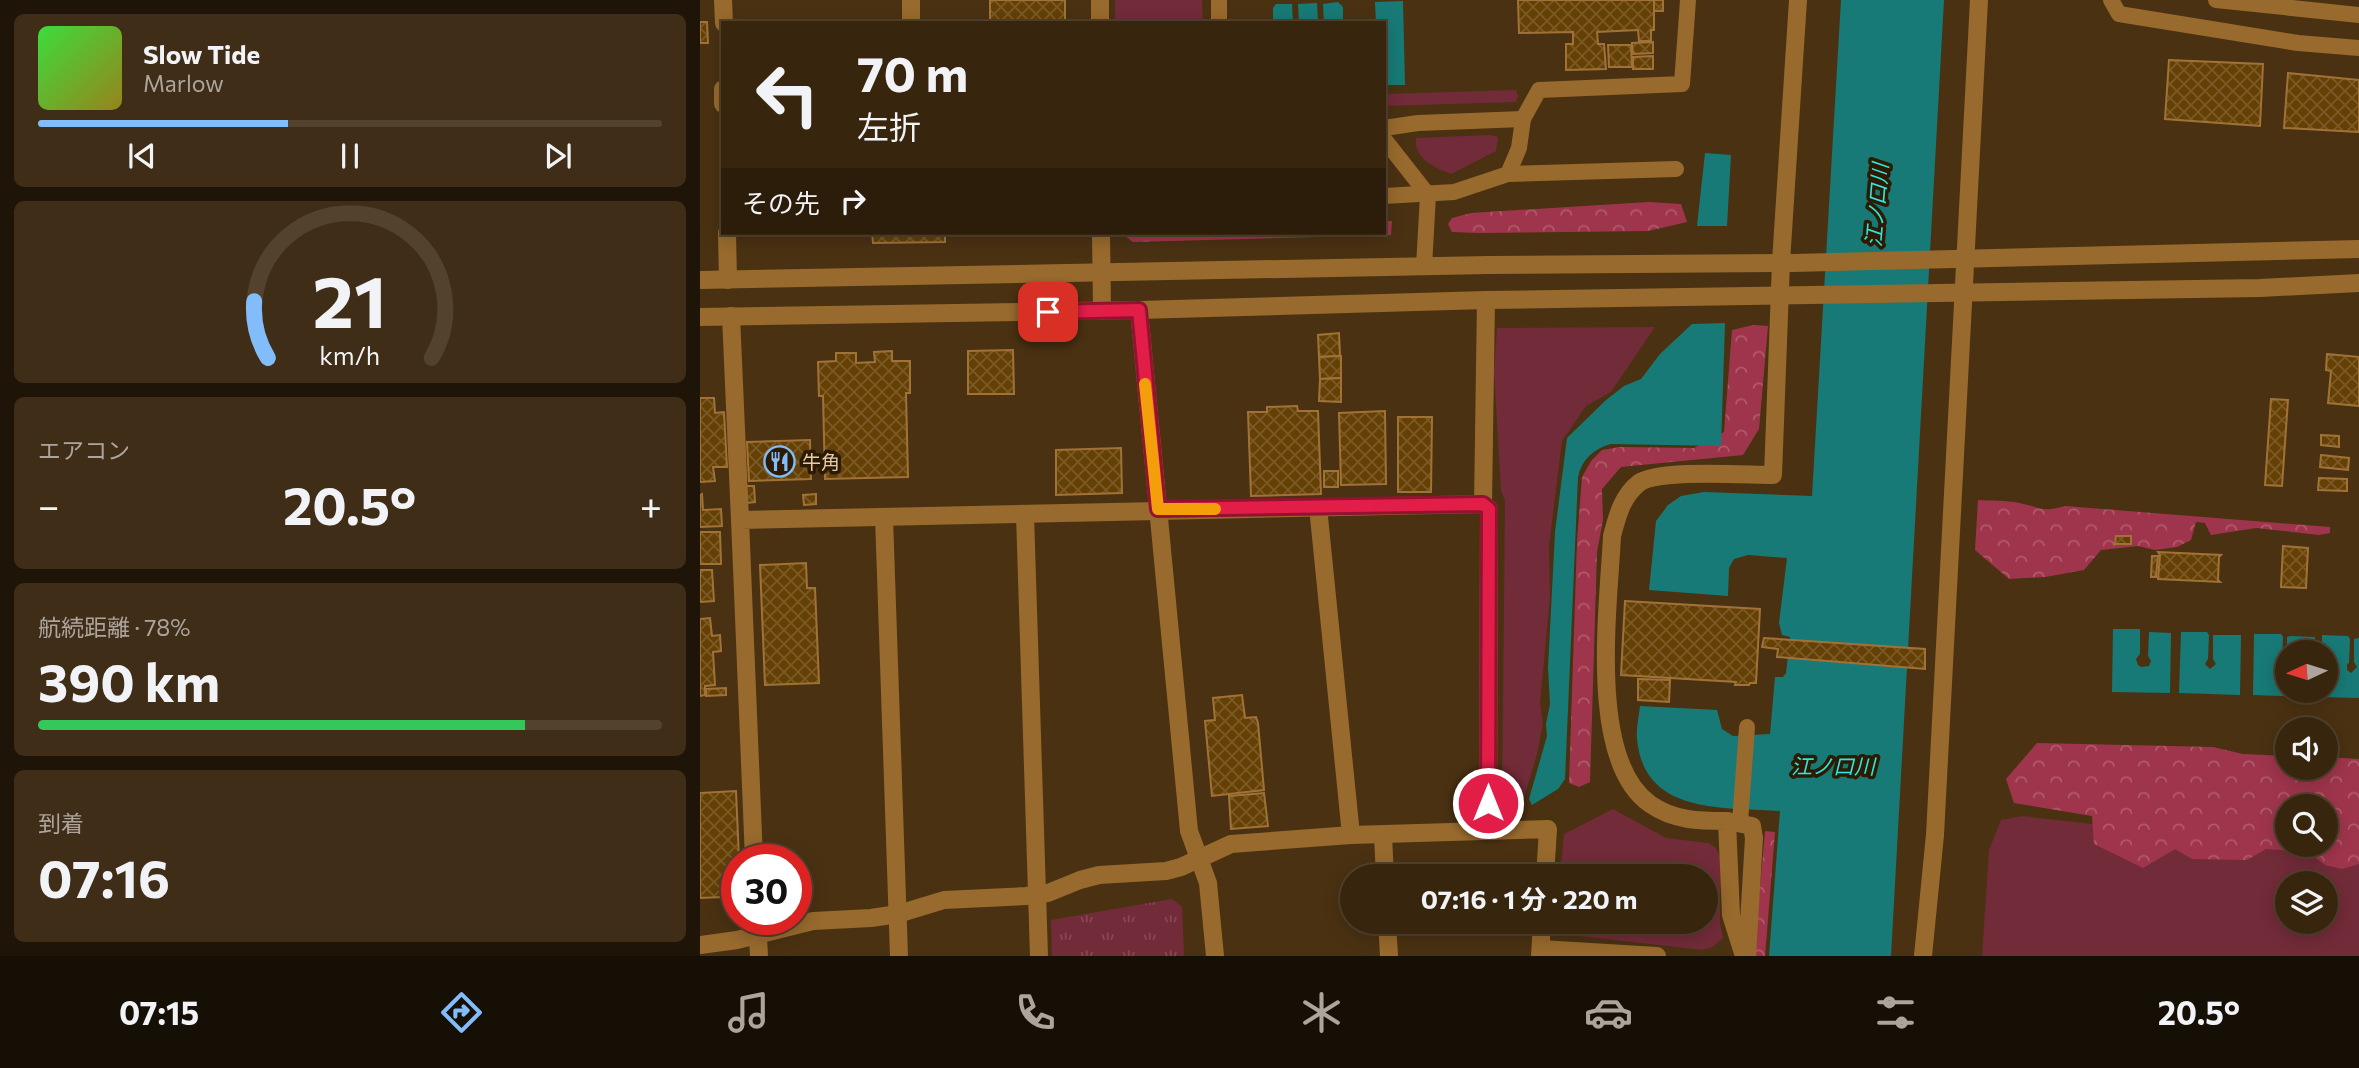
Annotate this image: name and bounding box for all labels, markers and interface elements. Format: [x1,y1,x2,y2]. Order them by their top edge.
text: Slow Tide [143,38,260,69]
text: 70 m [857,42,968,102]
icon: left [742,49,833,140]
text: Marlow [143,69,224,97]
text: 左折 [857,106,921,146]
icon: previous [123,137,161,175]
icon: pause [331,137,369,175]
icon: next [539,137,577,175]
water label: 江ノ口川 [1860,160,1892,248]
icon: right [834,182,872,220]
text: その先 [742,187,820,218]
text: 21 [313,254,387,343]
pin [1018,282,1078,342]
icon: arrive [1029,293,1067,331]
text: km/h [320,339,380,369]
text: エアコン [38,436,130,464]
restaurant icon: 牛角 [762,444,796,478]
place label: 牛角 [802,450,840,473]
text: 20.5° [283,472,416,536]
text: − [38,481,60,528]
text: + [640,481,662,528]
text: 航続距離 · 78% [38,613,191,641]
north arrow [2275,640,2338,704]
map controls [2275,640,2338,934]
text: 390 km [38,649,220,713]
button: sound [2275,717,2338,780]
water label: 江ノ口川 [1791,753,1877,778]
position arrow [1451,766,1525,840]
button: search [2275,794,2338,857]
text: 到着 [38,809,84,837]
speed limit sign: 30 [721,844,812,935]
text: 07:16 [38,845,170,909]
button: layers [2275,871,2338,934]
text: 07:16 · 1 分 · 220 m [1421,883,1637,914]
icon: directions [437,988,486,1037]
icon: music [724,988,773,1037]
icon: phone [1011,988,1060,1037]
icon: climate [1297,988,1346,1037]
icon: car [1584,988,1633,1037]
icon: filters [1871,988,1920,1037]
text: 07:15 [119,992,199,1032]
text: 20.5° [2158,992,2240,1032]

